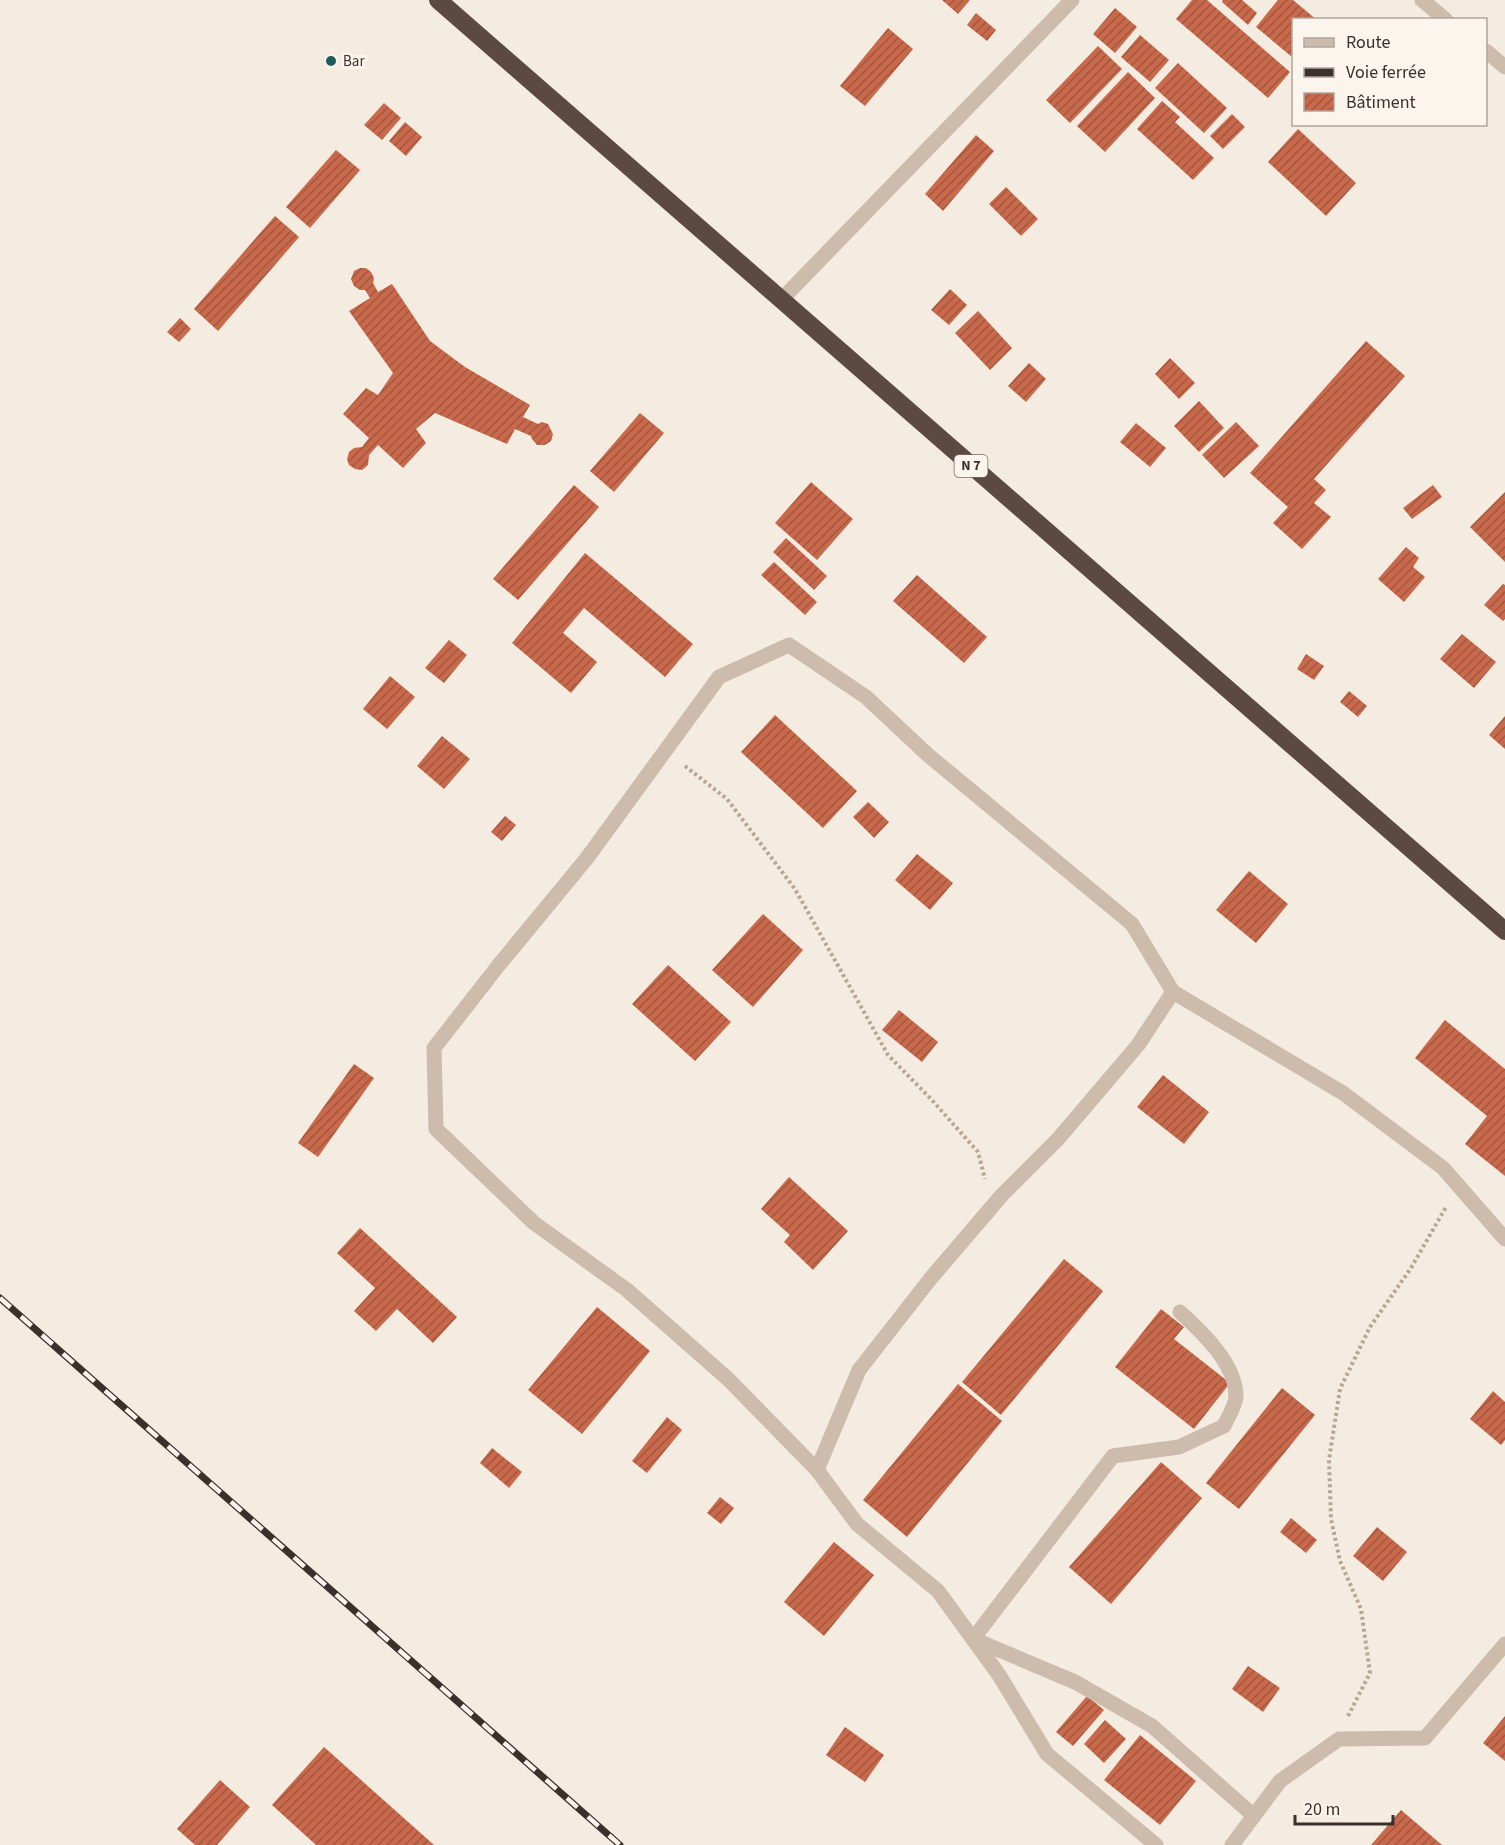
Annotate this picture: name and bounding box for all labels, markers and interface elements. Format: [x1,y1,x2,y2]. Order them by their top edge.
legend [1292,18,1487,126]
text: Route [1346,30,1390,55]
place label: Bar [343,51,365,72]
marker: Bar [324,54,338,68]
text: Voie ferrée [1346,60,1426,85]
text: Bâtiment [1346,90,1416,115]
road number: N 7 [954,455,988,477]
scale bar [1295,1788,1392,1826]
text: 20 m [1304,1797,1340,1822]

